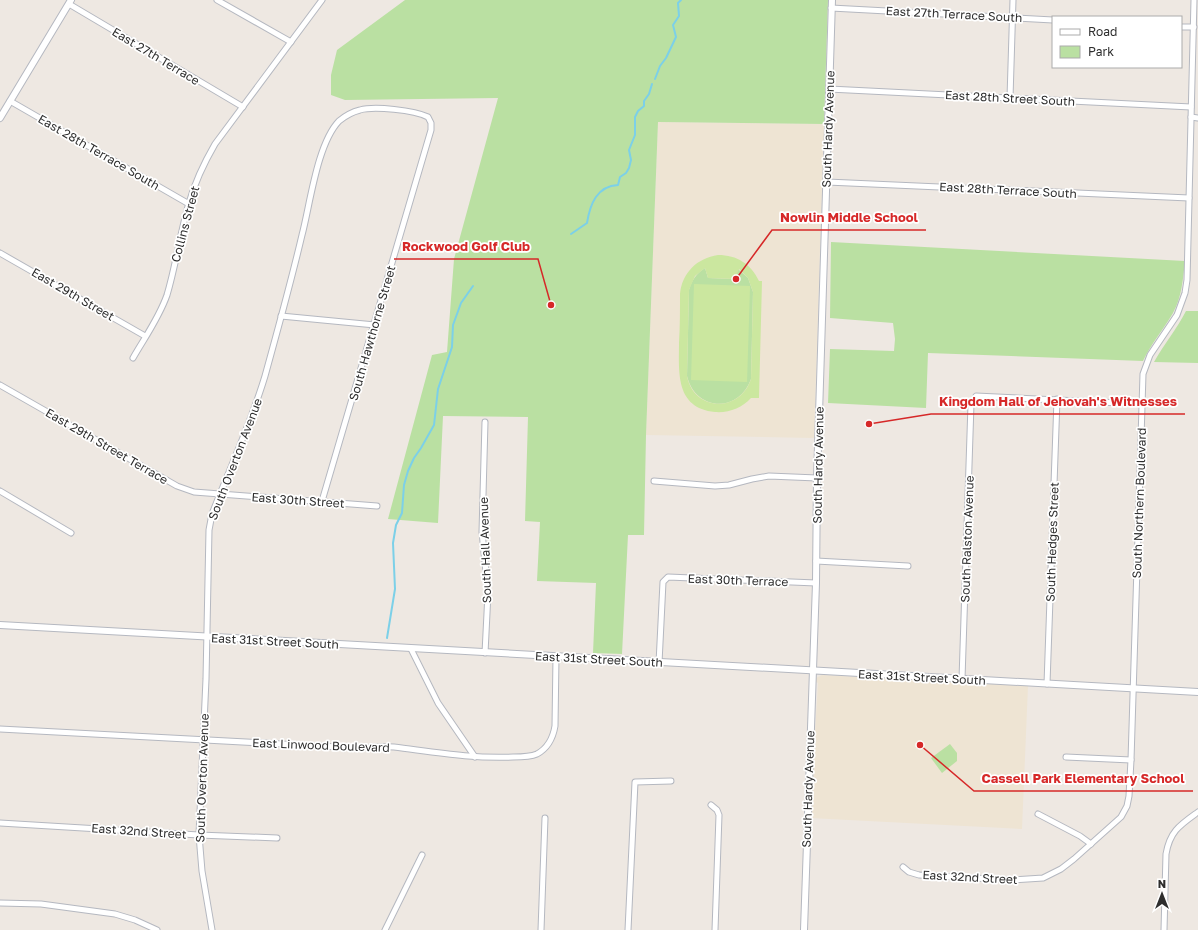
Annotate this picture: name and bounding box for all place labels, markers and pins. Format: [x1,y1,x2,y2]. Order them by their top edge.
callout: Nowlin Middle School [772,205,926,230]
callout: Rockwood Golf Club [394,234,538,259]
callout: Kingdom Hall of Jehovah's Witnesses [931,389,1185,414]
callout: Cassell Park Elementary School [974,766,1193,791]

